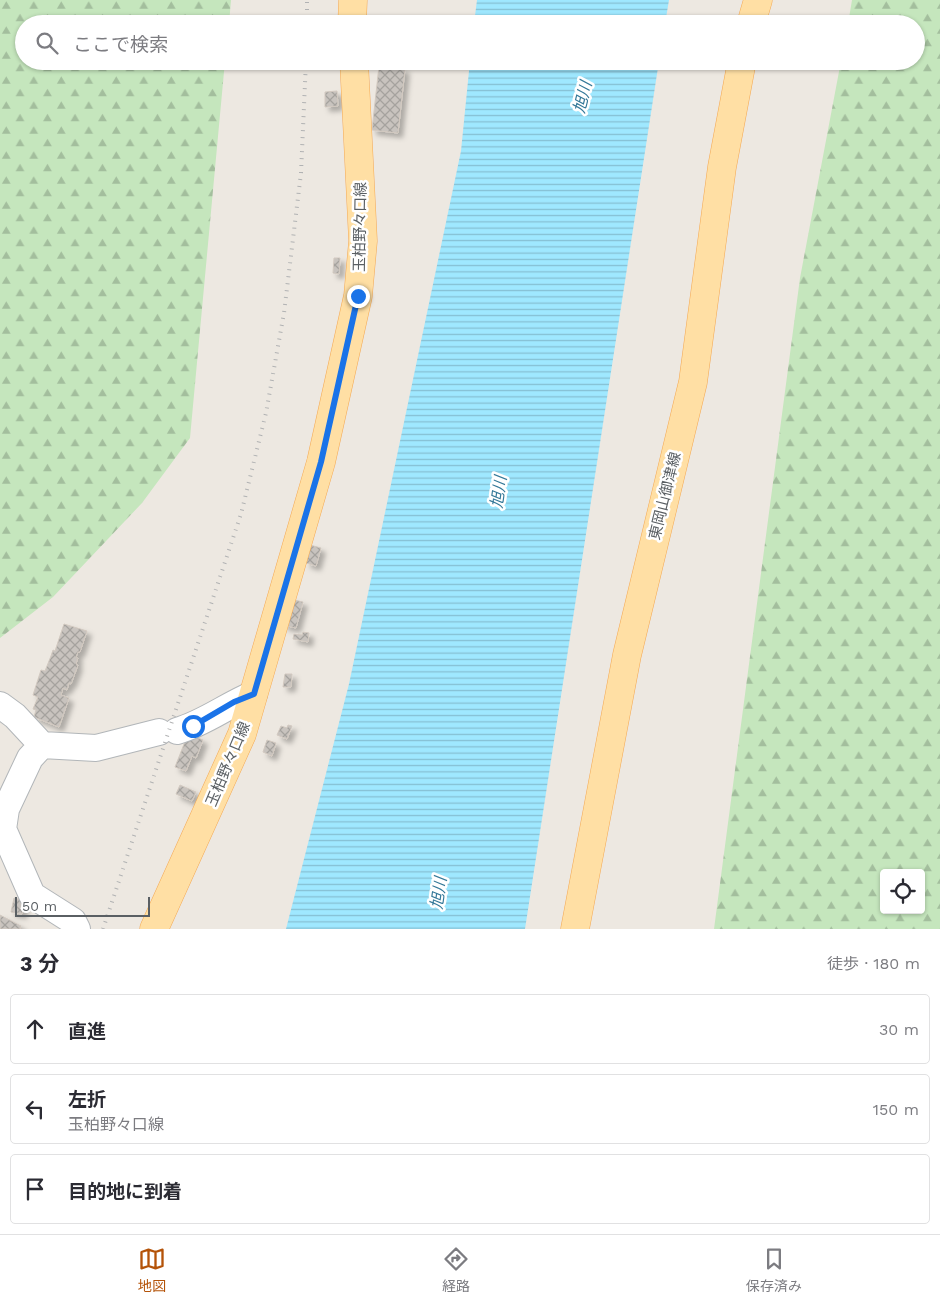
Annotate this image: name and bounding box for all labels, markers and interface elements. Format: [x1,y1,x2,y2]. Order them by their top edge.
search box [15,15,925,70]
icon: search [33,29,61,57]
text: ここで検索 [73,33,168,56]
water label: 旭川 [569,77,596,115]
street label: 玉柏野々口線 [350,182,370,272]
route end [347,285,370,308]
street label: 東岡山御津線 [645,450,685,542]
water label: 旭川 [487,473,510,509]
route start [182,715,205,738]
street label: 玉柏野々口線 [202,719,254,809]
map controls [880,869,925,914]
button: locate [880,869,925,914]
water label: 旭川 [427,874,450,910]
scale bar [15,894,150,917]
text: 50 m [22,898,57,914]
text: 3 分 [20,951,59,976]
text: 徒歩 · 180 m [827,954,920,973]
icon: ahead [21,1015,49,1043]
text: 直進 [68,1020,106,1043]
text: 30 m [879,1020,919,1039]
text: 左折 [68,1088,106,1111]
icon: left [21,1095,49,1123]
text: 150 m [873,1100,919,1119]
text: 玉柏野々口線 [68,1115,164,1134]
icon: arrive [21,1175,49,1203]
text: 目的地に到着 [68,1180,182,1203]
tab: 地図 [138,1245,166,1295]
tab: 経路 [442,1245,470,1295]
tab: 保存済み [746,1245,802,1295]

